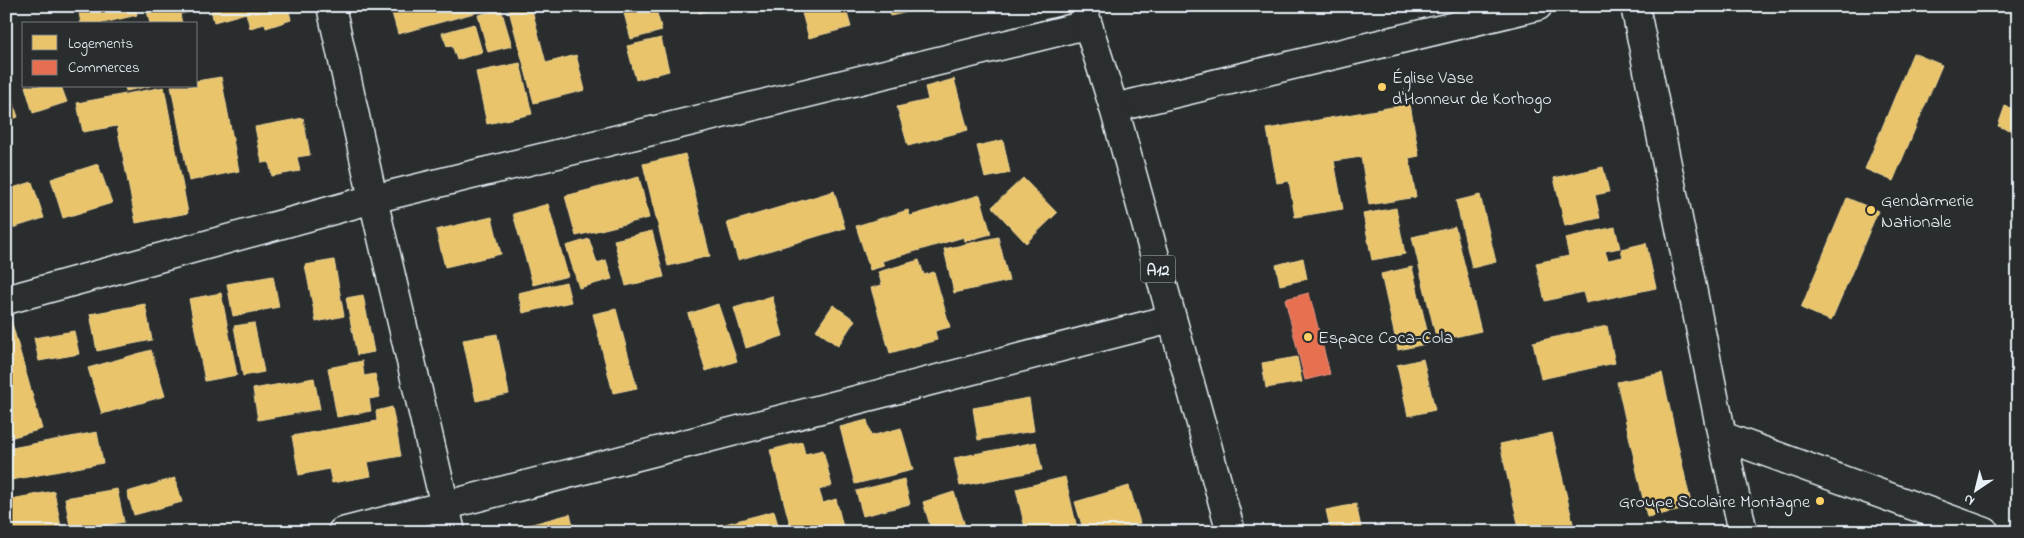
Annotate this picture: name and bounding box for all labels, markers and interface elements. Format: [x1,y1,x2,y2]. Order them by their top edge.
legend [22,22,198,88]
text: Logements [68,33,133,56]
text: Commerces [68,57,140,79]
place label: Église Vase d'Honneur de Korhogo [1392,66,1552,114]
marker: Église Vase d'Honneur de Korhogo [1376,81,1388,93]
place label: Gendarmerie Nationale [1881,189,1974,236]
marker: Gendarmerie Nationale [1865,204,1877,216]
road number: A12 [1140,255,1176,282]
place label: Espace Coca-Cola [1318,326,1453,352]
marker: Espace Coca-Cola [1302,331,1314,343]
north arrow [1952,466,2002,516]
text: N [1960,488,1979,511]
place label: Groupe Scolaire Montagne [1619,490,1811,517]
marker: Groupe Scolaire Montagne [1814,495,1826,507]

